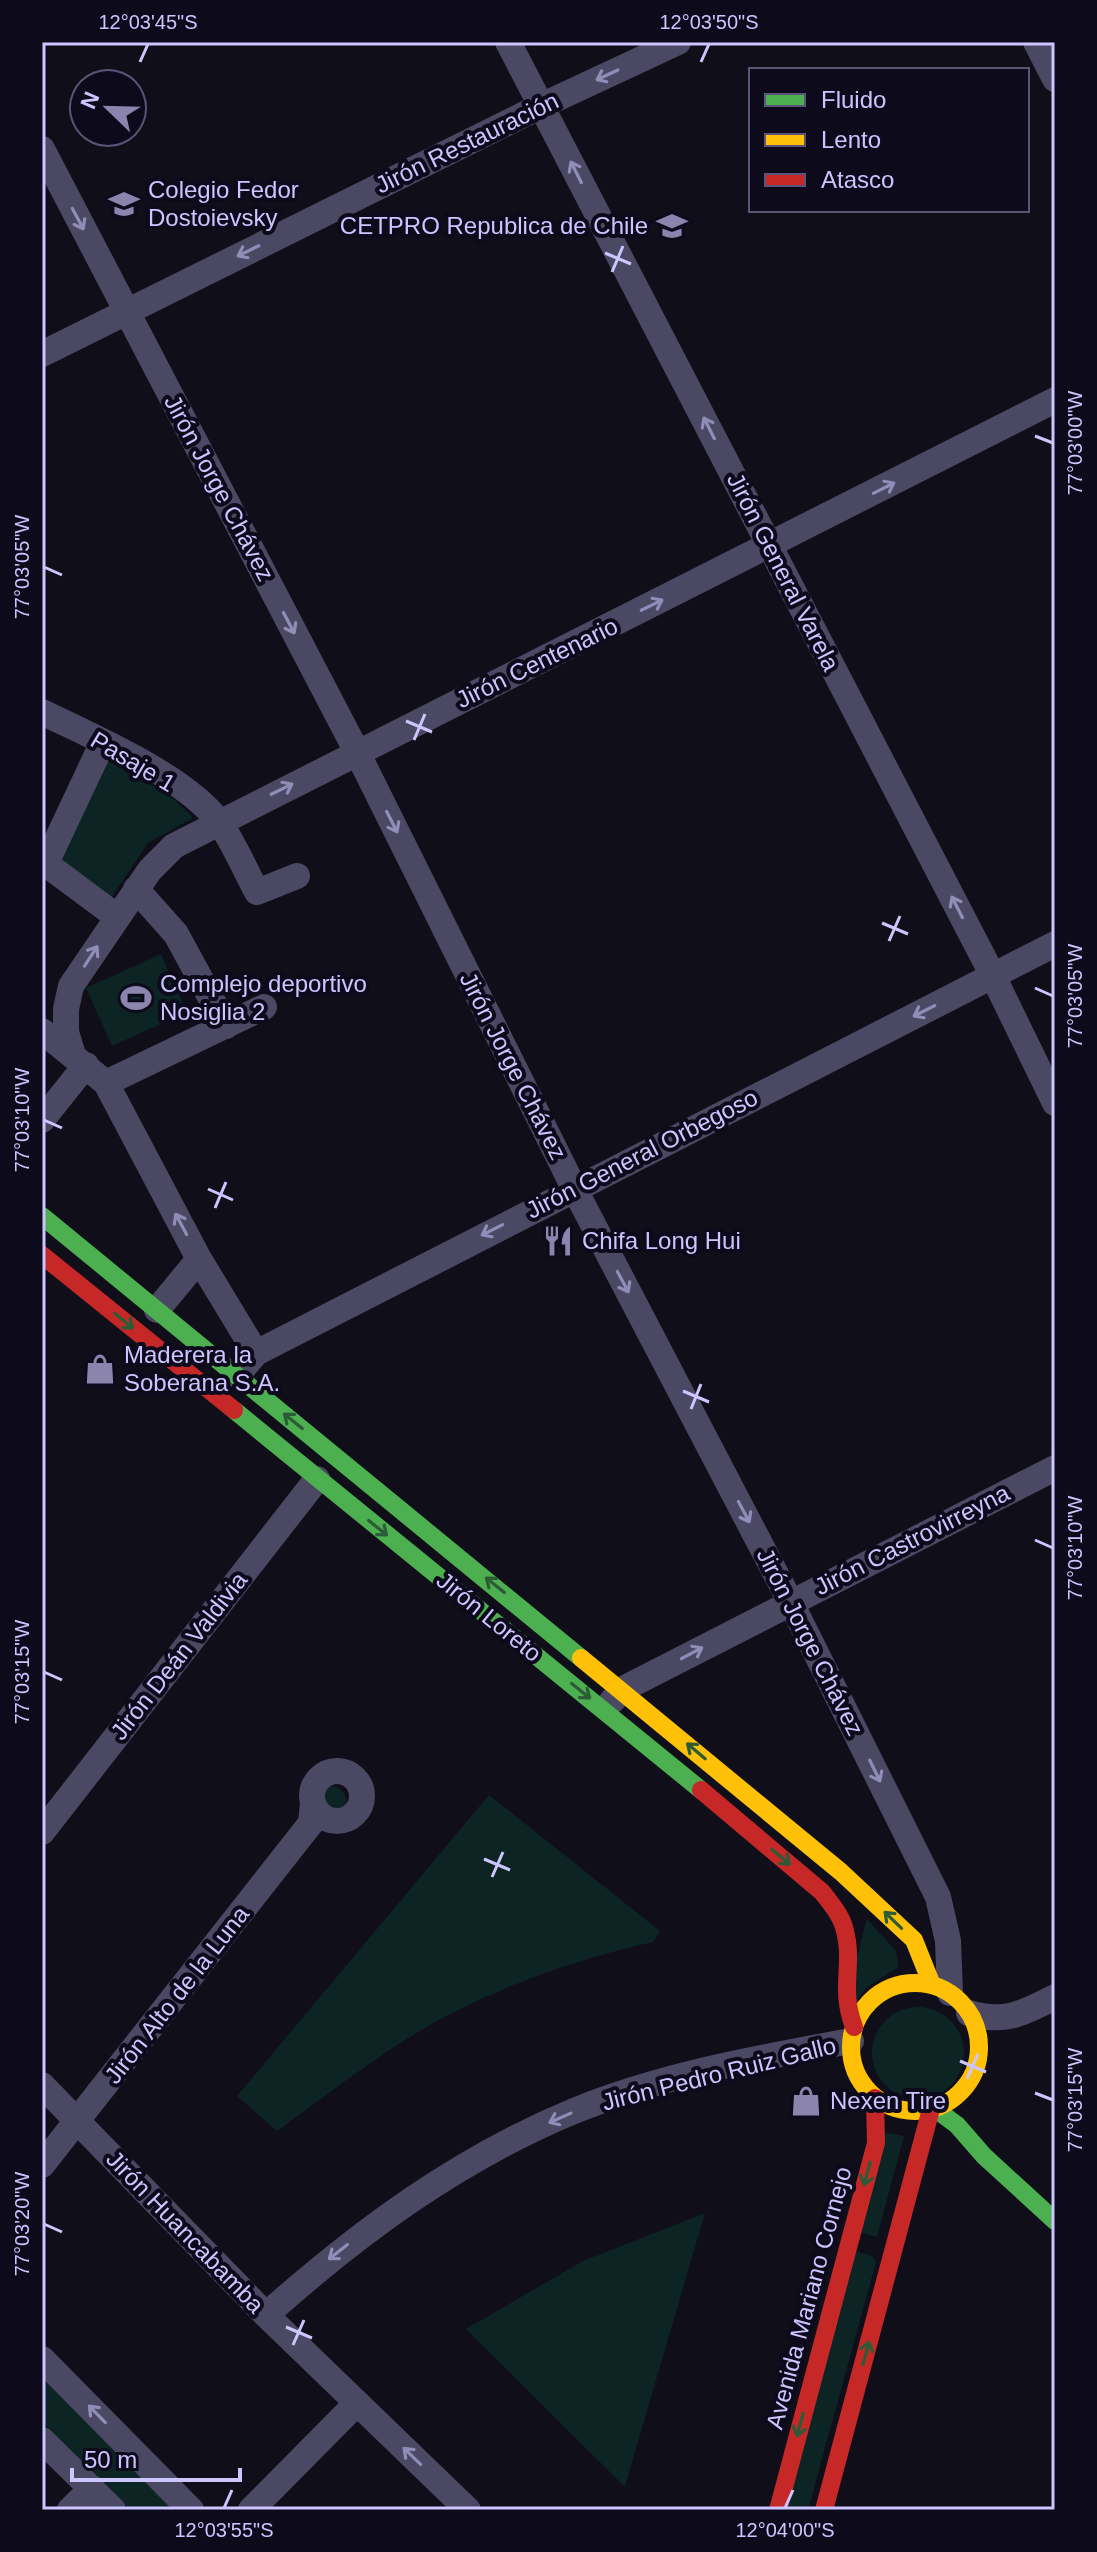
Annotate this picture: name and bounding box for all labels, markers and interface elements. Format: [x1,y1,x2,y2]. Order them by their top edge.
text: 12°03'45"S [99,11,198,33]
text: 12°03'50"S [660,11,759,33]
north arrow [68,68,148,148]
one-way arrow [596,68,620,83]
legend [749,68,1029,212]
text: Fluido [821,86,886,113]
street label: Jirón Restauración [371,87,563,199]
text: N [75,88,105,113]
text: Lento [821,126,881,153]
one-way arrow [567,161,583,185]
text: Atasco [821,166,894,193]
place label: Colegio Fedor Dostoievsky [148,176,299,231]
school or university icon: Colegio Fedor Dostoievsky [107,187,141,221]
one-way arrow [71,206,87,230]
school or university icon: CETPRO Republica de Chile [655,209,689,243]
place label: CETPRO Republica de Chile [340,212,648,239]
one-way arrow [237,244,261,259]
street label: Jirón Jorge Chávez [159,390,280,585]
text: 77°03'00"W [1064,391,1086,495]
one-way arrow [700,416,716,440]
street label: Jirón General Varela [722,468,845,676]
one-way arrow [872,480,896,496]
text: 77°03'05"W [11,515,33,619]
one-way arrow [640,597,664,613]
one-way arrow [282,610,298,634]
street label: Jirón Centenario [452,612,622,713]
street label: Pasaje 1 [86,726,180,797]
one-way arrow [269,781,293,797]
one-way arrow [384,809,400,833]
one-way arrow [949,896,965,920]
text: 77°03'05"W [1064,944,1086,1048]
one-way arrow [83,945,99,968]
street label: Jirón Jorge Chávez [454,968,572,1164]
place label: Complejo deportivo Nosiglia 2 [160,970,367,1025]
sports icon: Complejo deportivo Nosiglia 2 [119,981,153,1015]
one-way arrow [912,1004,936,1020]
text: 77°03'10"W [11,1068,33,1172]
street label: Jirón General Orbegoso [522,1083,762,1224]
one-way arrow [172,1213,188,1237]
one-way arrow [481,1223,504,1239]
restaurant icon: Chifa Long Hui [541,1224,575,1258]
place label: Chifa Long Hui [582,1227,741,1254]
one-way arrow [616,1269,632,1293]
one-way arrow [113,1312,133,1330]
place label: Maderera la Soberana S.A. [124,1341,280,1396]
shop icon: Maderera la Soberana S.A. [83,1352,117,1386]
one-way arrow [283,1413,304,1430]
street label: Jirón Castrovirreyna [810,1478,1014,1600]
text: 77°03'10"W [1064,1496,1086,1600]
one-way arrow [736,1500,752,1524]
one-way arrow [367,1519,388,1537]
street label: Jirón Jorge Chávez [751,1544,869,1740]
street label: Jirón Deán Valdivia [105,1566,253,1745]
street label: Jirón Loreto [432,1566,547,1667]
one-way arrow [485,1577,506,1594]
text: 77°03'15"W [11,1620,33,1724]
one-way arrow [680,1644,704,1660]
one-way arrow [570,1681,591,1699]
one-way arrow [686,1742,707,1760]
one-way arrow [868,1759,883,1783]
one-way arrow [770,1848,790,1866]
street label: Jirón Alto de la Luna [99,1900,255,2089]
one-way arrow [883,1910,903,1929]
street label: Jirón Pedro Ruiz Gallo [599,2031,839,2116]
text: 77°03'15"W [1064,2048,1086,2152]
shop icon: Nexen Tire [789,2084,823,2118]
place label: Nexen Tire [830,2087,946,2114]
one-way arrow [548,2111,572,2126]
street label: Jirón Huancabamba [101,2145,270,2319]
one-way arrow [859,2161,874,2187]
street label: Avenida Mariano Cornejo [760,2164,857,2432]
text: 77°03'20"W [11,2172,33,2276]
one-way arrow [328,2244,349,2261]
one-way arrow [860,2341,875,2367]
one-way arrow [88,2405,107,2424]
one-way arrow [792,2412,807,2438]
scale bar [72,2432,240,2482]
text: 50 m [84,2446,137,2473]
one-way arrow [402,2446,422,2465]
text: 12°03'55"S [175,2519,274,2541]
text: 12°04'00"S [736,2519,835,2541]

